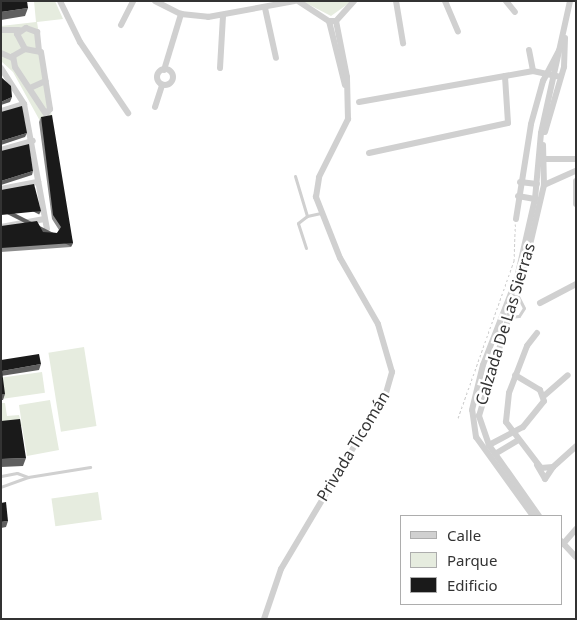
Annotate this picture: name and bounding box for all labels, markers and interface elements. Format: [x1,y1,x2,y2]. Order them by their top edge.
street label: Calzada De Las Sierras [471,241,539,407]
street label: Privada Ticomán [313,388,393,504]
legend [400,515,562,605]
text: Calle [447,525,481,545]
text: Parque [447,550,497,570]
text: Edificio [447,575,498,595]

